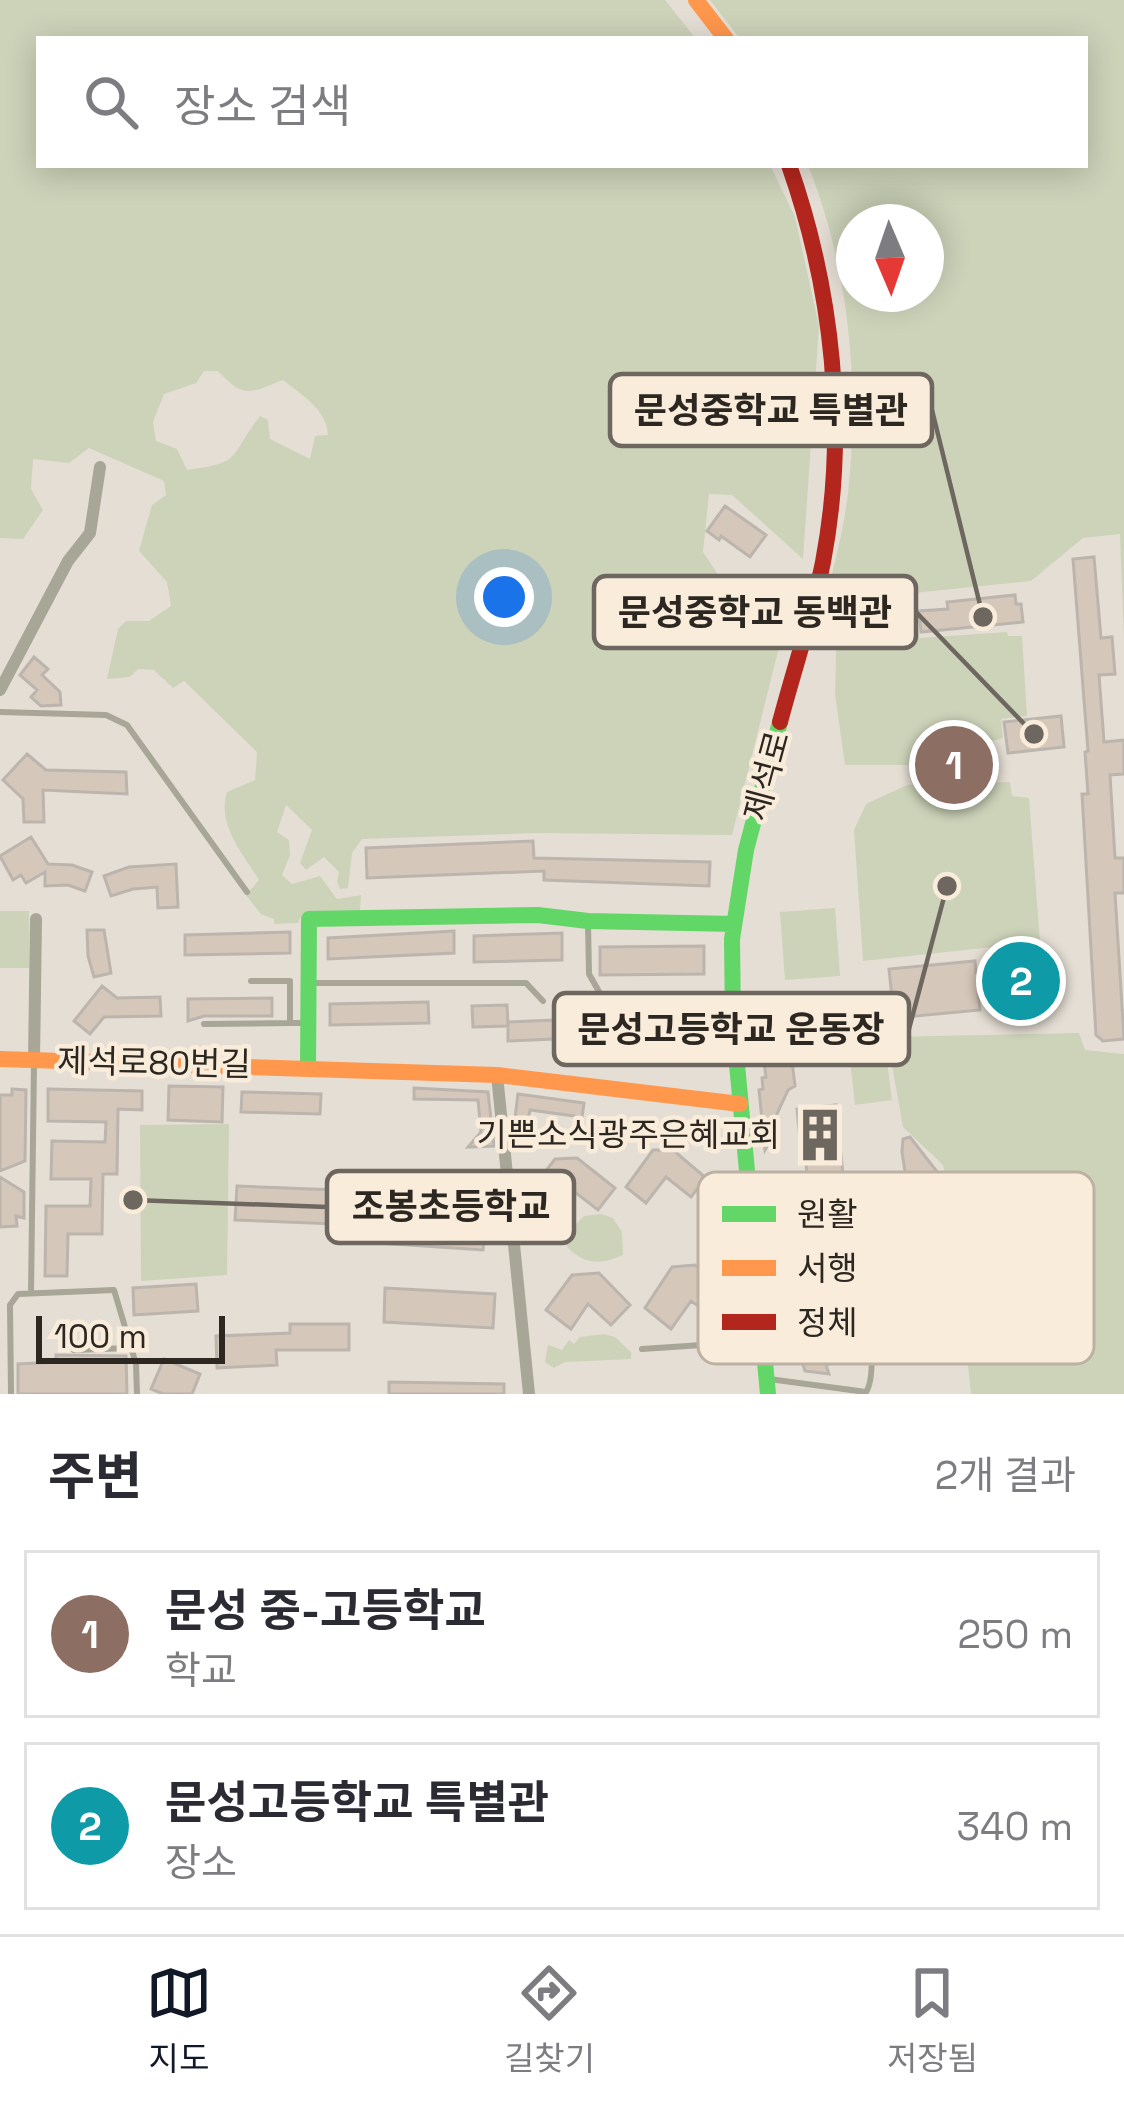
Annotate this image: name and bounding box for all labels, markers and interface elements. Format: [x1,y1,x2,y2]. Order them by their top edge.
search box [36,36,1088,168]
icon: search [78,69,144,135]
text: 장소 검색 [174,78,351,135]
north arrow [836,204,944,312]
callout: 문성중학교 특별관 [610,374,932,446]
text: 문성중학교 특별관 [634,388,908,434]
your location [474,567,534,627]
callout: 문성중학교 동백관 [594,576,916,648]
text: 문성중학교 동백관 [618,590,892,636]
pin: 1 [915,720,993,810]
street label: 제석로 [735,727,799,825]
pin: 2 [982,936,1060,1026]
callout: 문성고등학교 운동장 [554,993,909,1065]
text: 문성고등학교 운동장 [577,1007,885,1053]
street label: 제석로80번길 [57,1040,251,1086]
building icon: 기쁜소식광주은혜교회 [791,1106,849,1164]
place label: 기쁜소식광주은혜교회 [476,1114,780,1156]
callout: 조봉초등학교 [327,1171,574,1243]
legend [698,1172,1094,1364]
text: 조봉초등학교 [352,1184,550,1230]
text: 원활 [797,1194,858,1236]
text: 서행 [797,1248,858,1290]
text: 정체 [797,1302,858,1344]
scale bar [36,1310,225,1363]
text: 100 m [54,1316,147,1358]
text: 주변 [48,1444,142,1509]
text: 2개 결과 [935,1451,1076,1500]
text: 문성 중-고등학교 [165,1582,486,1639]
text: 1 [81,1610,99,1659]
text: 250 m [958,1610,1073,1659]
text: 학교 [165,1646,237,1695]
text: 문성고등학교 특별관 [165,1774,549,1831]
text: 2 [78,1802,102,1851]
text: 340 m [957,1802,1073,1851]
text: 장소 [165,1838,237,1887]
tab: 지도 [146,1960,212,2080]
tab: 길찾기 [504,1960,595,2080]
tab: 저장됨 [887,1960,978,2080]

